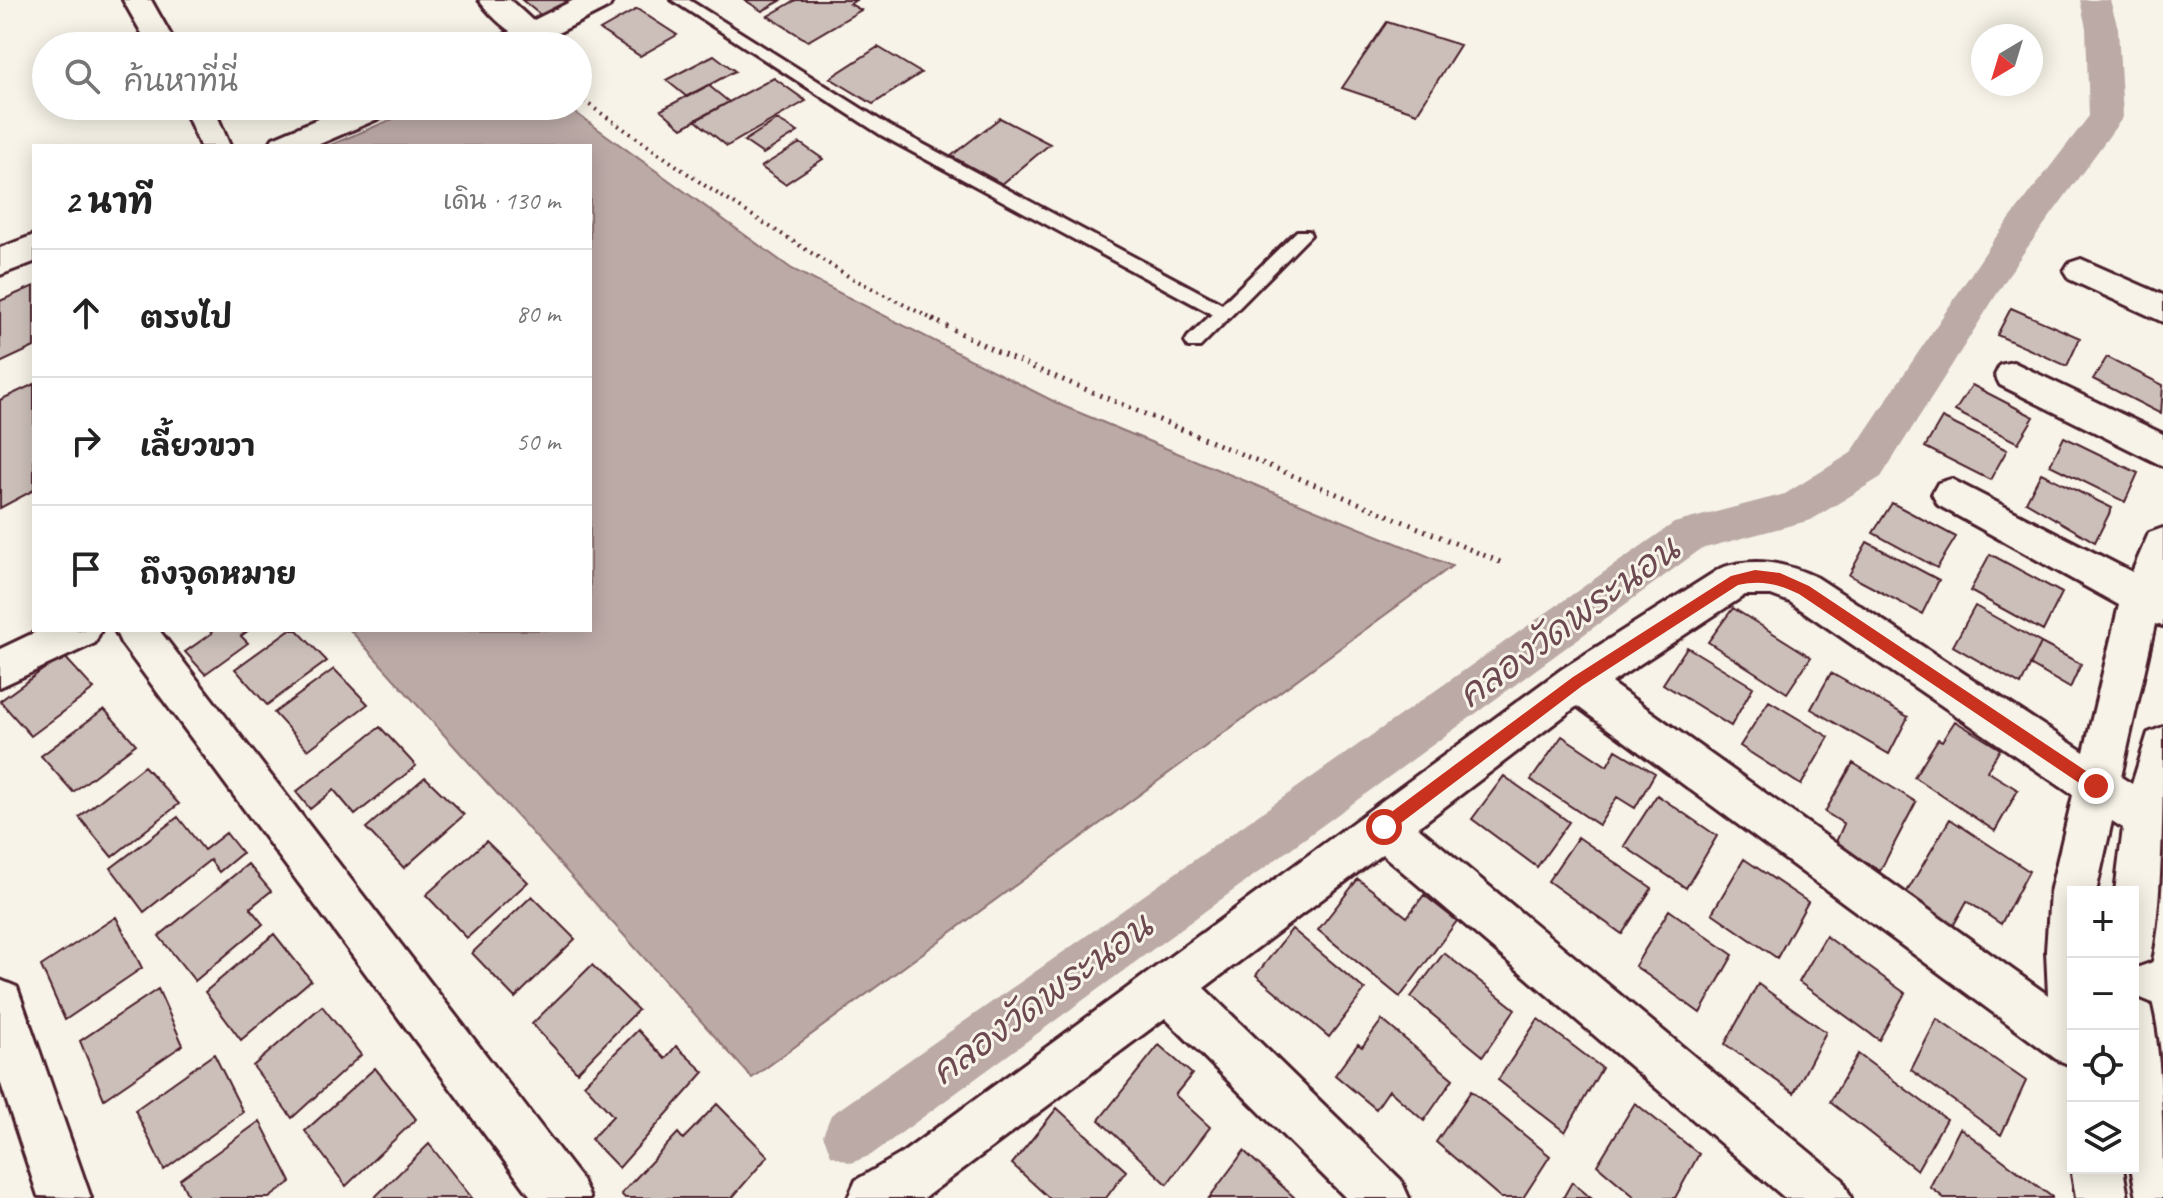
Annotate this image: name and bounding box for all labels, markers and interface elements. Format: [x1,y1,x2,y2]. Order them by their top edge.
north arrow [1971,24,2043,96]
search box [32,32,592,120]
icon: search [60,54,104,98]
text: ค้นหาที่นี่ [124,62,238,100]
text: 2 นาที [64,180,153,223]
text: เดิน · 130 m [443,184,560,217]
icon: ahead [64,291,108,335]
text: 80 m [516,297,560,330]
text: ตรงไป [140,299,232,337]
icon: right [64,419,108,463]
text: 50 m [516,425,560,458]
text: เลี้ยวขวา [140,427,255,465]
water label: คลองวัดพระนอน [1449,525,1690,718]
icon: arrive [64,547,108,591]
text: ถึงจุดหมาย [140,555,297,593]
route end [2078,768,2114,804]
route start [1366,809,1402,845]
map controls [2067,886,2139,1174]
button: + [2067,886,2139,958]
water label: คลองวัดพระนอน [922,902,1163,1095]
button: − [2067,958,2139,1030]
button: locate [2067,1030,2139,1102]
button: layers [2067,1102,2139,1174]

